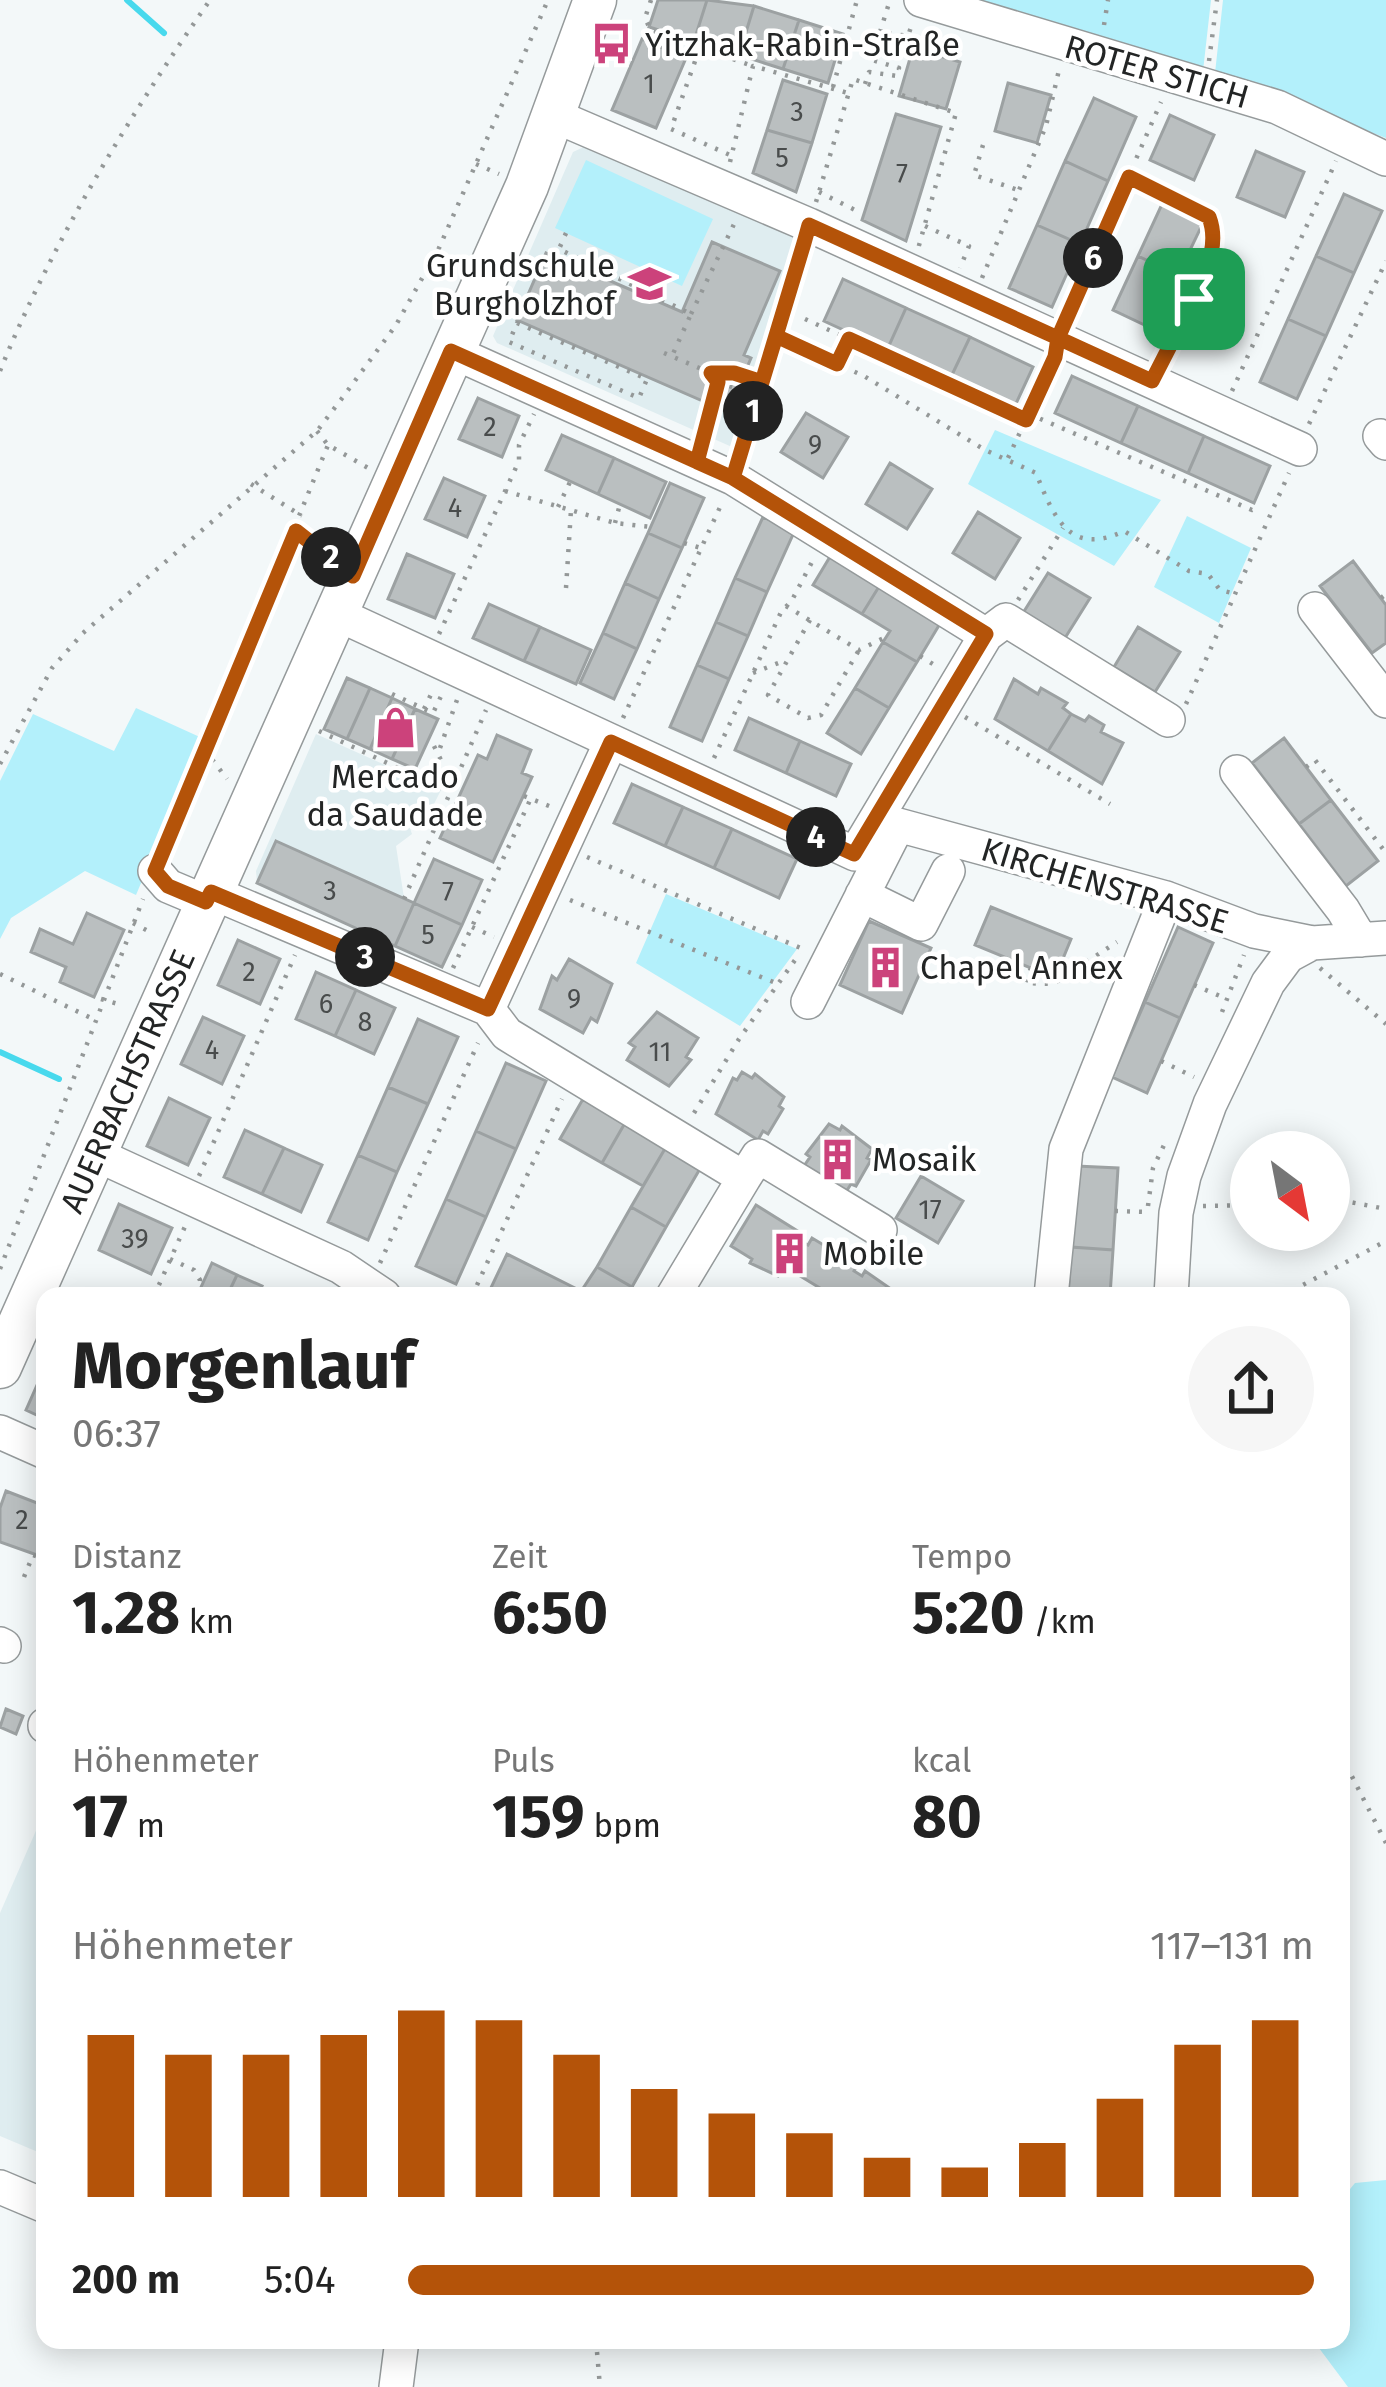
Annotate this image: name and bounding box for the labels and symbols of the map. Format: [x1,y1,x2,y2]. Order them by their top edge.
bus stop icon: Yitzhak-Rabin-Straße [588,21,634,67]
place label: Yitzhak-Rabin-Straße [645,25,960,65]
street label: ROTER STICH [1060,27,1253,117]
house number: 1 [643,68,655,100]
house number: 3 [790,96,804,128]
house number: 5 [775,142,789,174]
house number: 7 [896,158,908,190]
pin: 6 [1063,228,1123,288]
place label: Grundschule Burgholzhof [426,246,618,324]
pin [1143,248,1245,350]
school or university icon: Grundschule Burgholzhof [626,261,672,307]
pin: 1 [723,381,783,441]
house number: 2 [483,411,497,443]
house number: 9 [808,429,822,461]
house number: 4 [448,492,462,524]
pin: 2 [301,527,361,587]
shop icon: Mercado da Saudade [372,705,418,751]
place label: Mercado da Saudade [307,757,483,835]
pin: 4 [786,807,846,867]
street label: KIRCHENSTRASSE [976,829,1233,943]
house number: 3 [323,875,337,907]
house number: 7 [442,876,454,908]
house number: 5 [421,919,435,951]
pin: 3 [335,927,395,987]
street label: AUERBACHSTRASSE [52,944,204,1219]
building icon: Chapel Annex [863,944,909,990]
place label: Chapel Annex [920,948,1123,988]
house number: 2 [242,956,256,988]
house number: 9 [567,983,581,1015]
house number: 6 [319,988,333,1020]
house number: 8 [358,1006,372,1038]
house number: 4 [205,1034,219,1066]
house number: 11 [648,1036,672,1068]
north arrow [1230,1131,1350,1251]
building icon: Mosaik [815,1136,861,1182]
place label: Mosaik [872,1140,976,1180]
house number: 17 [918,1194,942,1226]
house number: 39 [121,1223,149,1255]
building icon: Mobile [766,1230,812,1276]
place label: Mobile [823,1234,924,1274]
house number: 2 [15,1504,29,1536]

